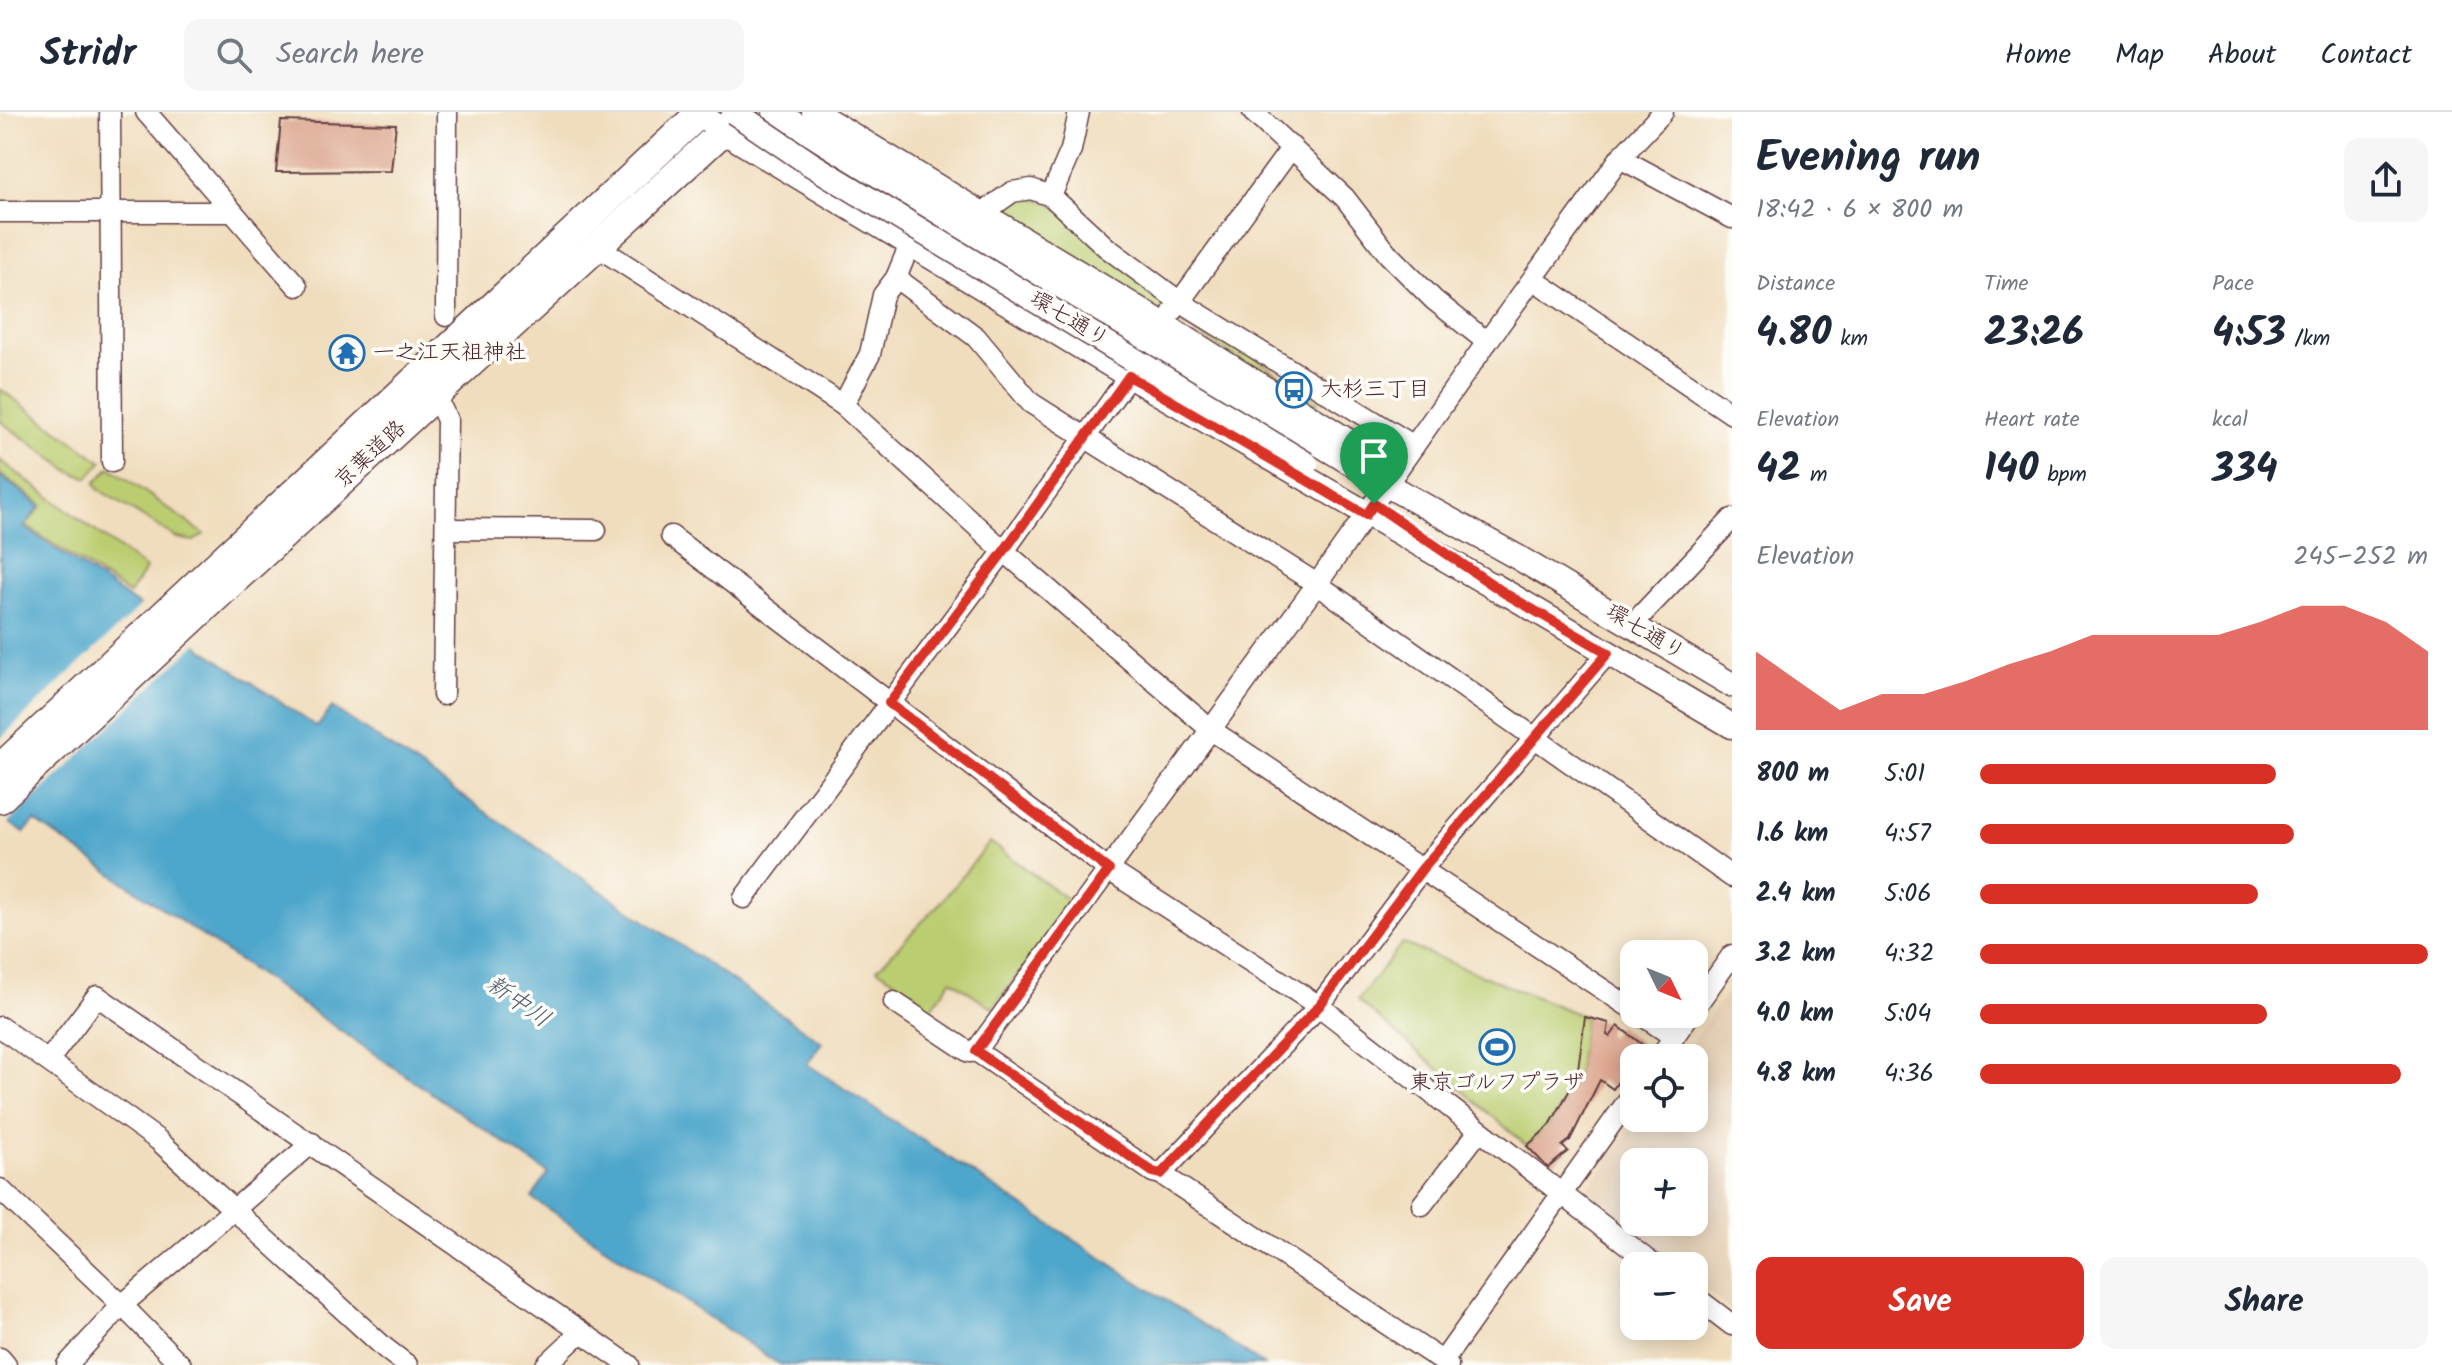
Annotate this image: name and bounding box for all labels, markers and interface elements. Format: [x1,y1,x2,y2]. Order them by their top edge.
search box [184,19,744,91]
text: Stridr [40,25,136,85]
text: Search here [276,31,424,79]
icon: search [212,33,256,77]
text: Home [2005,33,2071,78]
text: Map [2115,33,2164,78]
text: About [2208,33,2276,78]
text: Contact [2320,33,2412,78]
text: Evening run [1756,124,1980,194]
button: share [2344,138,2428,222]
text: 18:42 · 6 × 800 m [1756,189,1963,231]
text: Distance [1756,267,1835,302]
text: Time [1984,267,2028,302]
text: Pace [2212,267,2254,302]
street label: 環七通り [1022,282,1116,358]
text: 4.80 [1756,302,1831,366]
text: 23:26 [1984,302,2084,366]
text: 4:53 [2212,302,2286,366]
text: km [1831,322,1868,357]
text: /km [2286,322,2330,357]
temple icon: 一之江天祖神社 [328,334,366,372]
place label: 一之江天祖神社 [373,336,527,371]
bus stop icon: 大杉三丁目 [1275,371,1313,409]
place label: 大杉三丁目 [1320,373,1430,408]
text: Elevation [1756,403,1839,438]
text: Heart rate [1984,403,2080,438]
text: kcal [2212,403,2248,438]
street label: 京葉道路 [327,412,415,498]
pin [1340,422,1408,504]
icon: arrive [1352,434,1396,478]
text: 42 [1756,438,1801,502]
text: 140 [1984,438,2038,502]
text: 334 [2212,438,2278,502]
text: m [1801,458,1827,493]
text: bpm [2038,458,2087,493]
text: Elevation [1756,536,1854,578]
text: 245–252 m [2293,536,2428,578]
street label: 環七通り [1598,595,1692,671]
text: 800 m [1756,753,1829,795]
text: 5:01 [1884,753,1926,795]
text: 1.6 km [1756,813,1828,855]
text: 4:57 [1884,813,1931,855]
text: 2.4 km [1756,873,1836,915]
text: 5:06 [1884,873,1932,915]
text: 3.2 km [1756,933,1836,975]
text: 4:32 [1884,933,1935,975]
north arrow [1620,940,1708,1028]
map controls [1620,940,1708,1340]
water label: 新中川 [477,965,559,1039]
text: 4.0 km [1756,993,1834,1035]
text: 5:04 [1884,993,1932,1035]
sports icon: 東京ゴルフプラザ [1478,1028,1516,1066]
button: locate [1620,1044,1708,1132]
text: 4.8 km [1756,1053,1836,1095]
text: 4:36 [1884,1053,1934,1095]
place label: 東京ゴルフプラザ [1409,1066,1585,1101]
button: + [1620,1148,1708,1236]
button: − [1620,1252,1708,1340]
button: Save [1756,1257,2084,1349]
button: Share [2100,1257,2428,1349]

